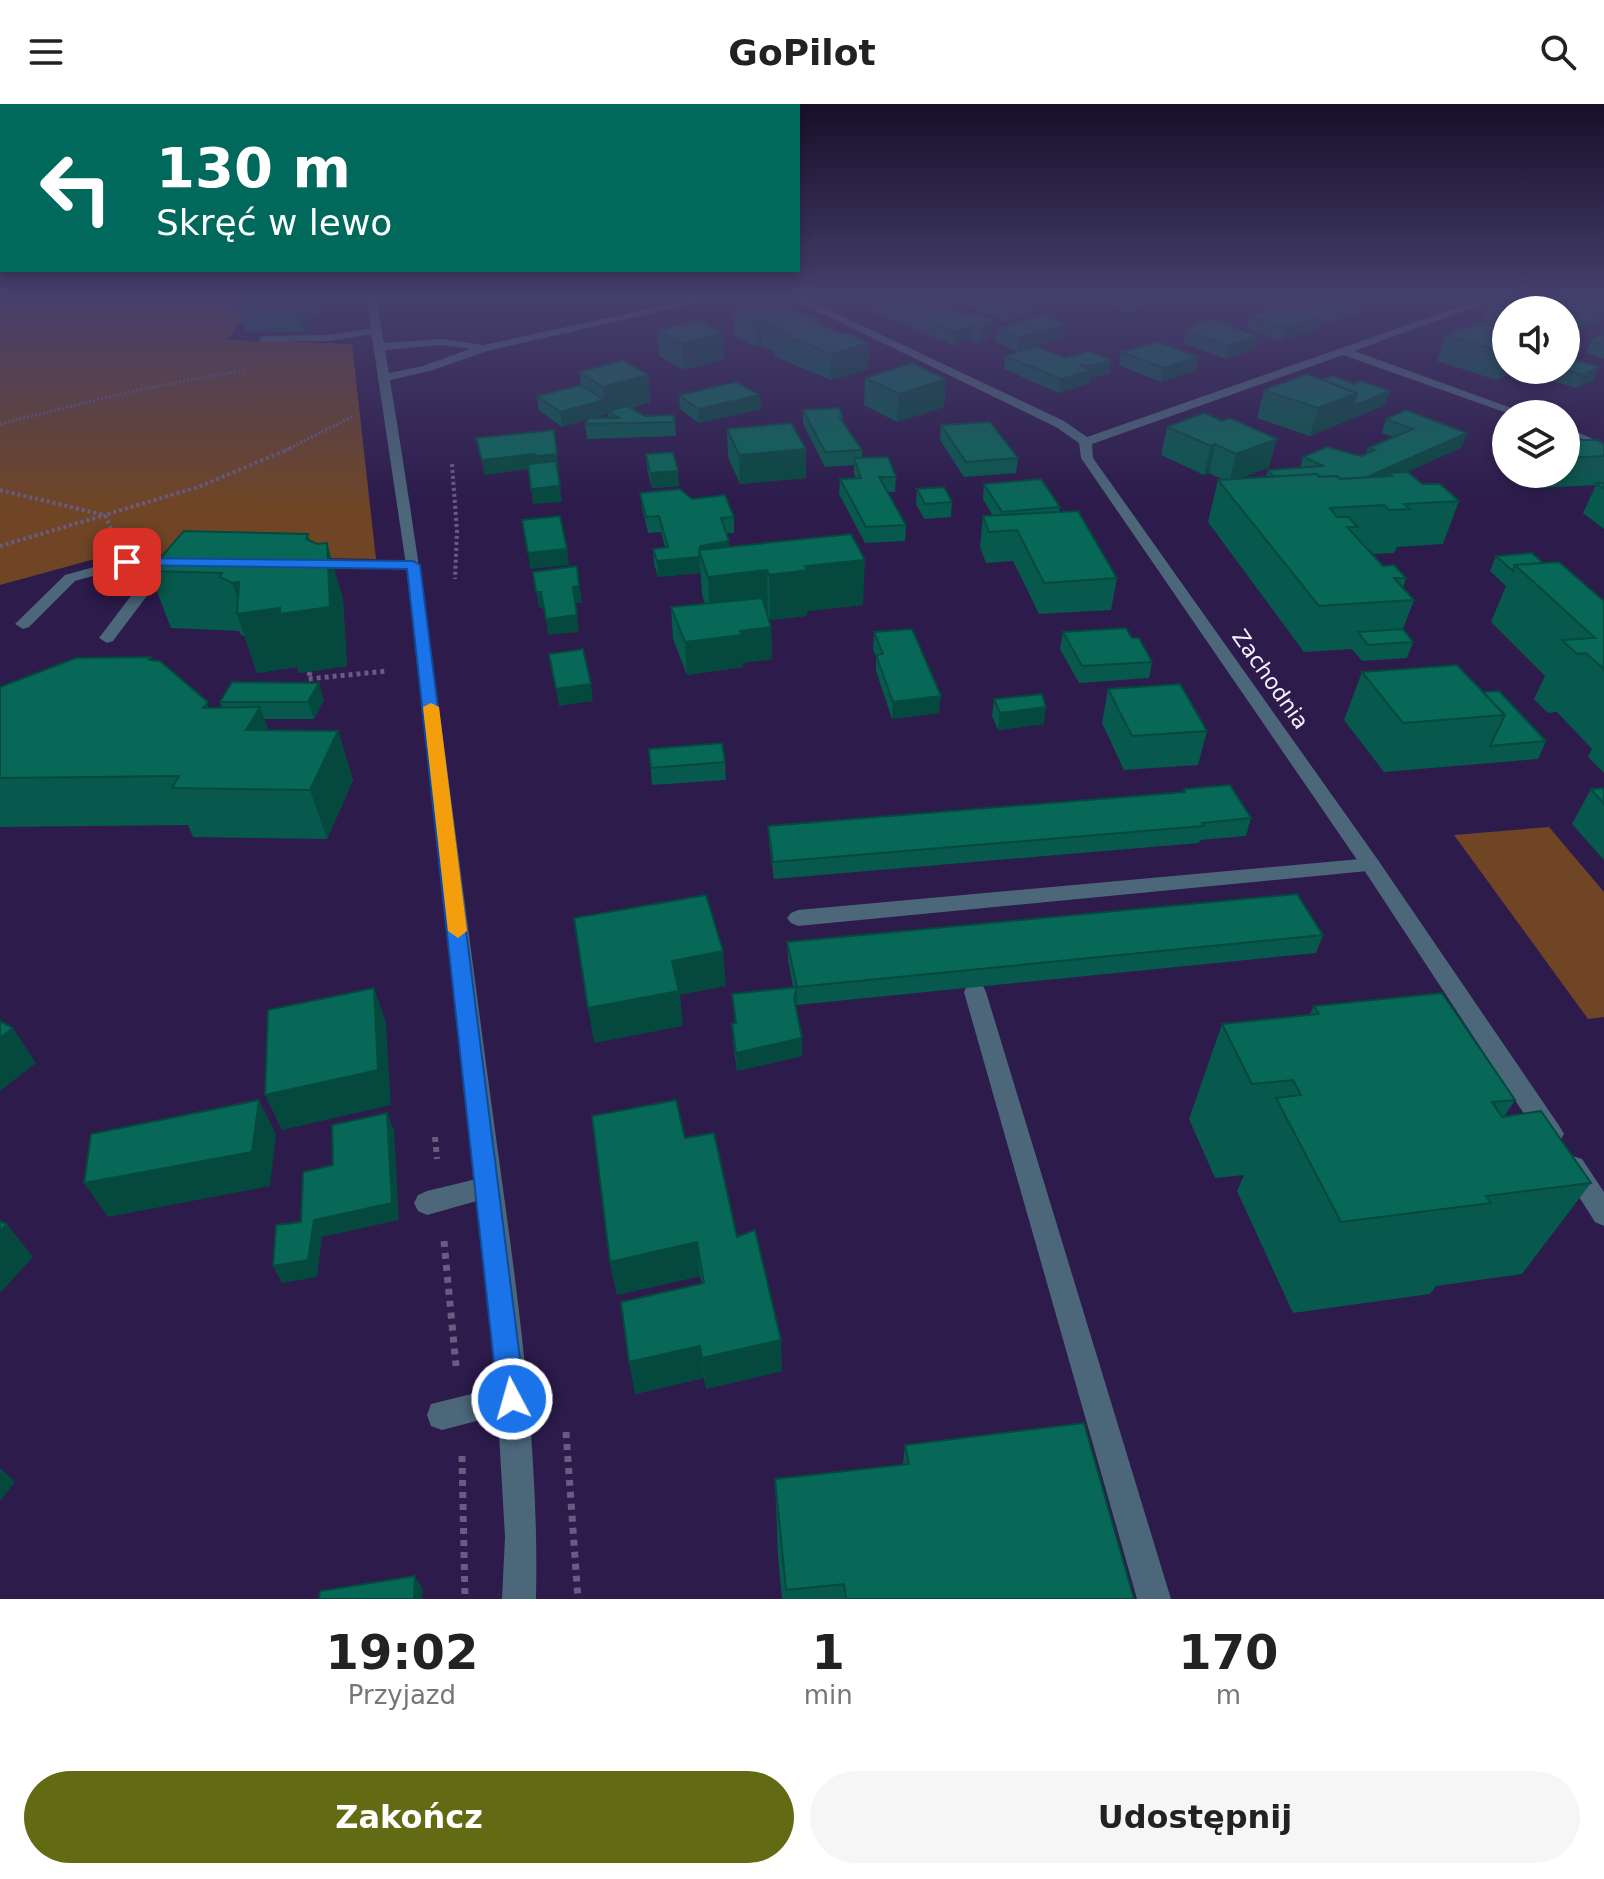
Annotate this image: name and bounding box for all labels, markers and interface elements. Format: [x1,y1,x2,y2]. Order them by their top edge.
icon: menu [24,30,68,74]
icon: search [1536,30,1580,74]
text: GoPilot [728,32,876,73]
text: 130 m [156,135,351,200]
icon: left [24,136,128,240]
text: Skręć w lewo [156,202,392,243]
map controls [1492,296,1580,488]
button: sound [1492,296,1580,384]
button: layers [1492,400,1580,488]
pin [93,528,161,596]
icon: arrive [105,540,149,584]
street label: Zachodnia [1227,625,1314,734]
position arrow [470,1357,554,1441]
text: 19:02 [325,1624,478,1680]
text: 1 [812,1624,845,1680]
text: 170 [1178,1624,1278,1680]
text: Przyjazd [348,1680,456,1710]
text: min [804,1680,853,1710]
text: m [1216,1680,1241,1710]
button: Zakończ [24,1771,794,1863]
button: Udostępnij [810,1771,1580,1863]

